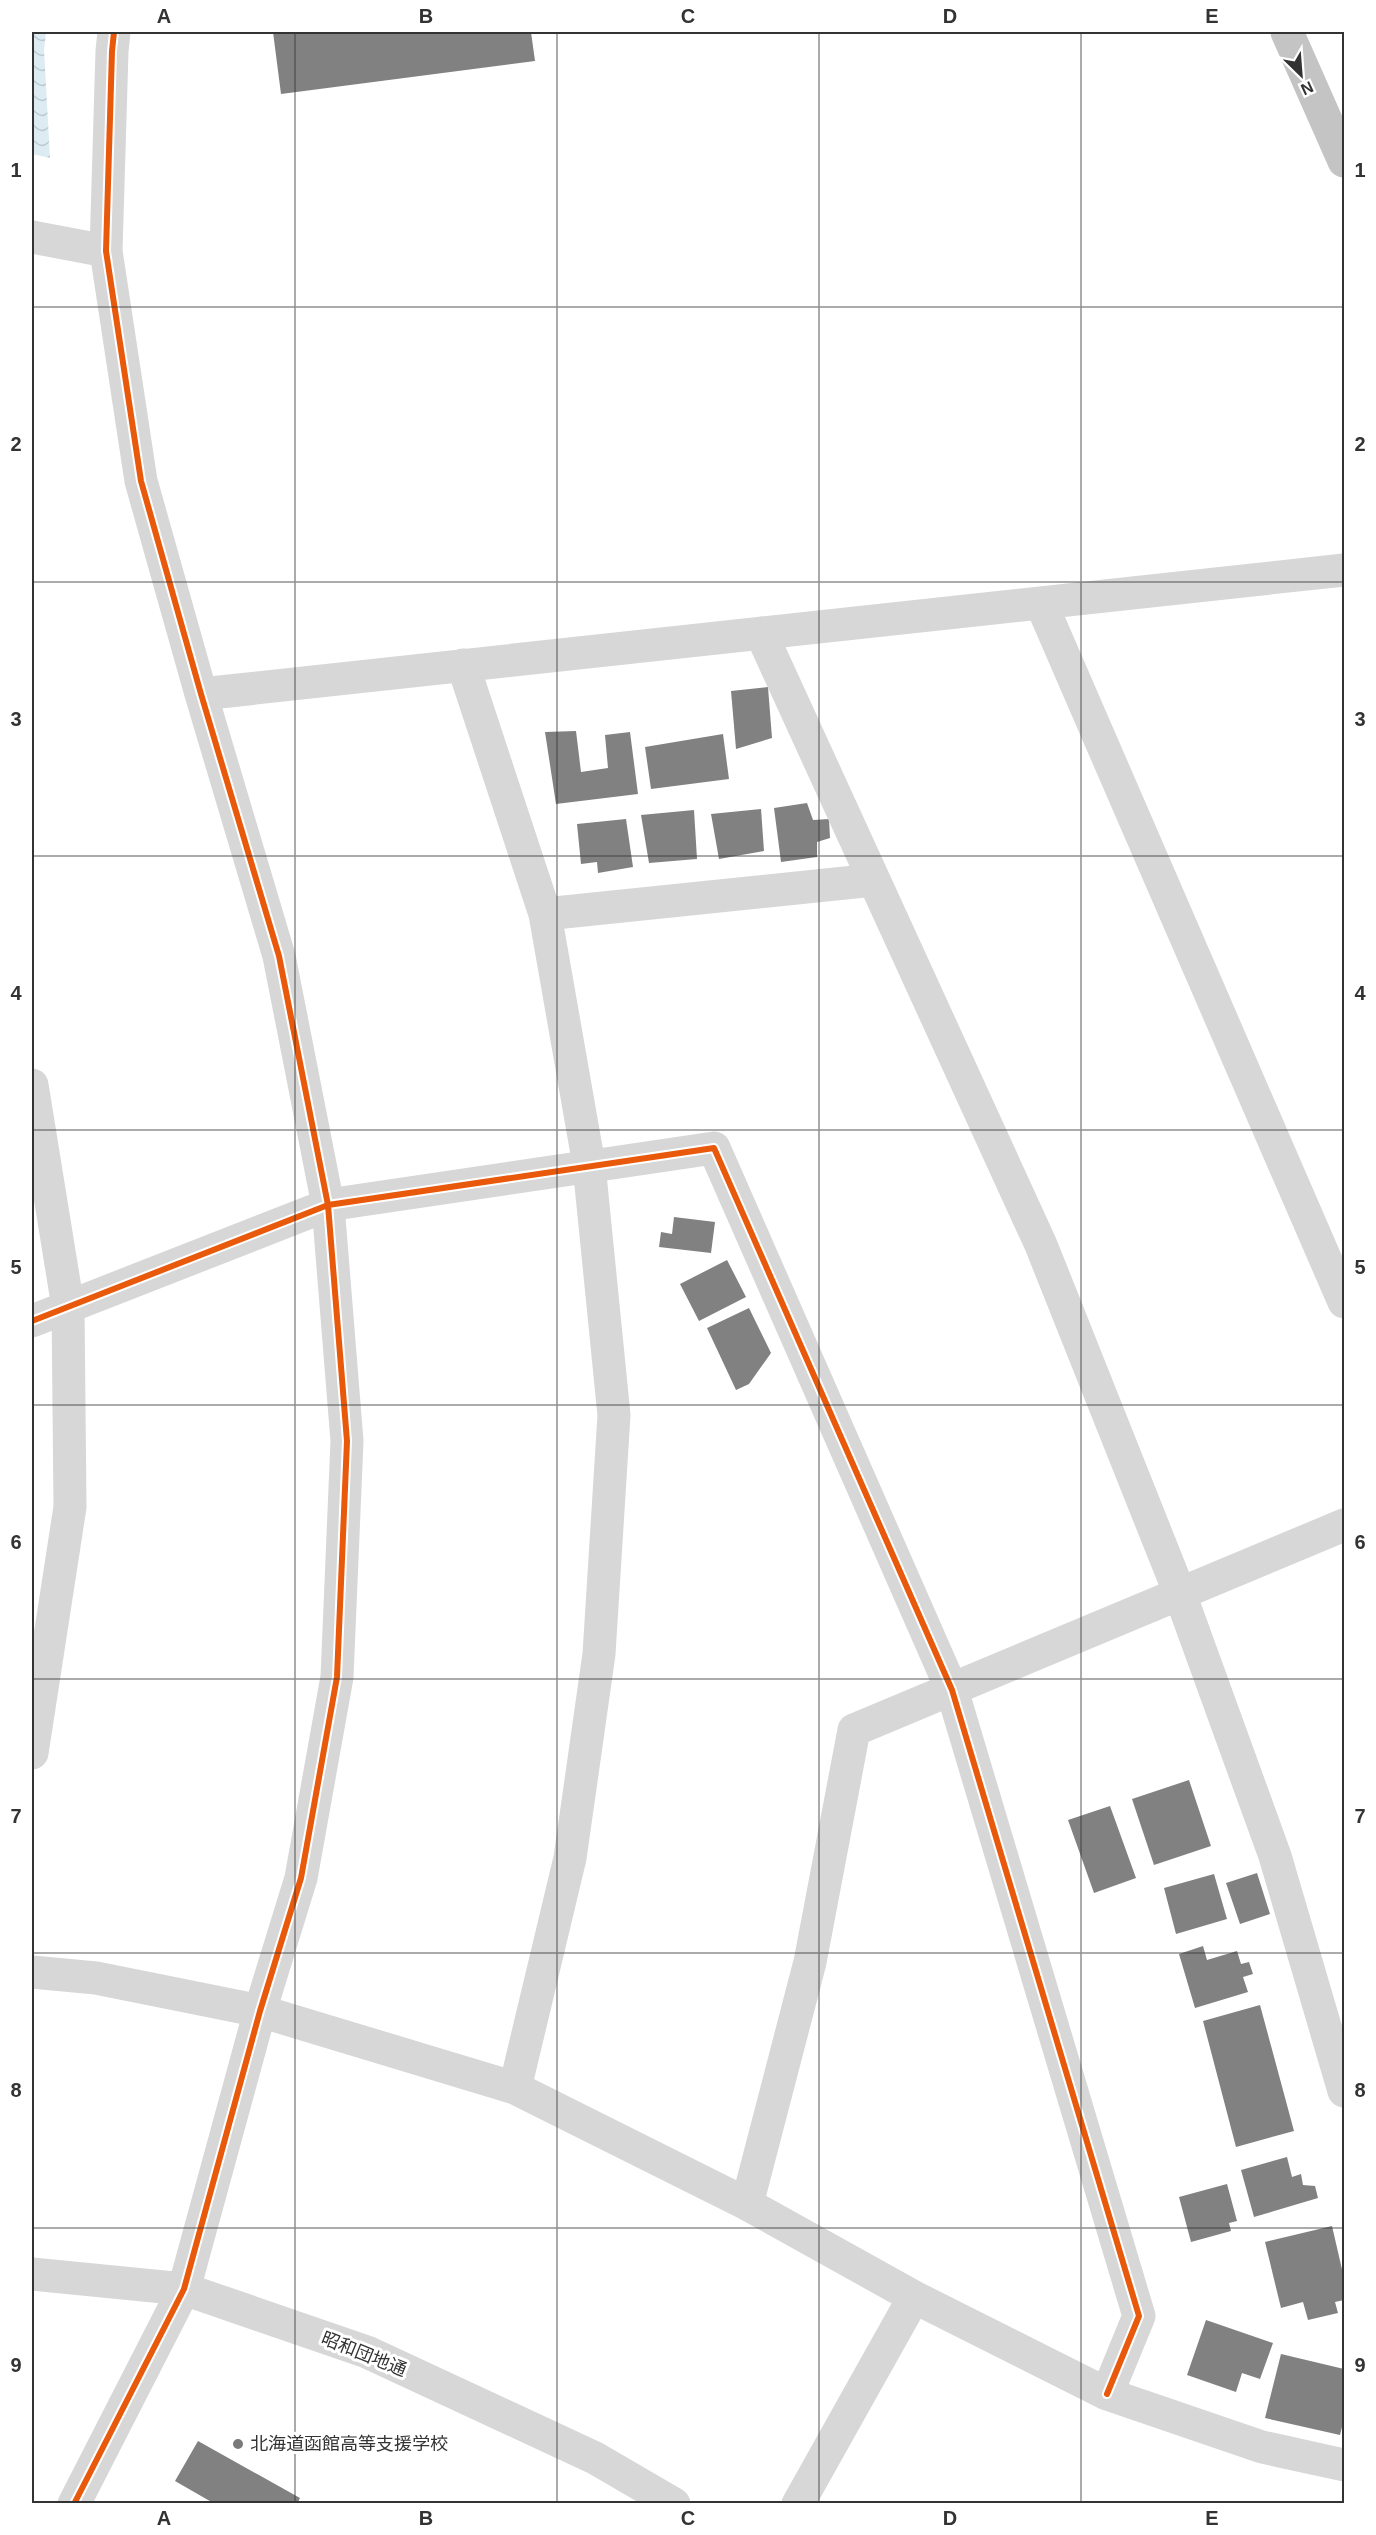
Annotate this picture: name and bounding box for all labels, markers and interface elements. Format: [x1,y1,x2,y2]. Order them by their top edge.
text: A [157,5,171,27]
text: B [419,5,433,27]
text: C [681,5,695,27]
text: D [943,5,957,27]
text: E [1205,5,1219,27]
north arrow [1271,45,1331,105]
text: N [1298,78,1316,98]
text: 1 [10,159,22,181]
text: 1 [1354,159,1366,181]
text: 2 [10,433,22,455]
text: 2 [1354,433,1366,455]
text: 3 [10,708,22,730]
text: 3 [1354,708,1366,730]
text: 4 [10,982,22,1004]
text: 4 [1354,982,1366,1004]
text: 5 [10,1256,22,1278]
text: 5 [1354,1256,1366,1278]
text: 6 [10,1531,22,1553]
text: 6 [1354,1531,1366,1553]
text: 7 [10,1805,22,1827]
text: 7 [1354,1805,1366,1827]
text: 8 [10,2079,22,2101]
text: 8 [1354,2079,1366,2101]
street label: 昭和団地通 [319,2328,409,2380]
text: 9 [10,2354,22,2376]
text: 9 [1354,2354,1366,2376]
place label: 北海道函館高等支援学校 [250,2434,448,2454]
marker: 北海道函館高等支援学校 [231,2437,245,2451]
text: A [157,2507,171,2529]
text: B [419,2507,433,2529]
text: C [681,2507,695,2529]
text: D [943,2507,957,2529]
text: E [1205,2507,1219,2529]

